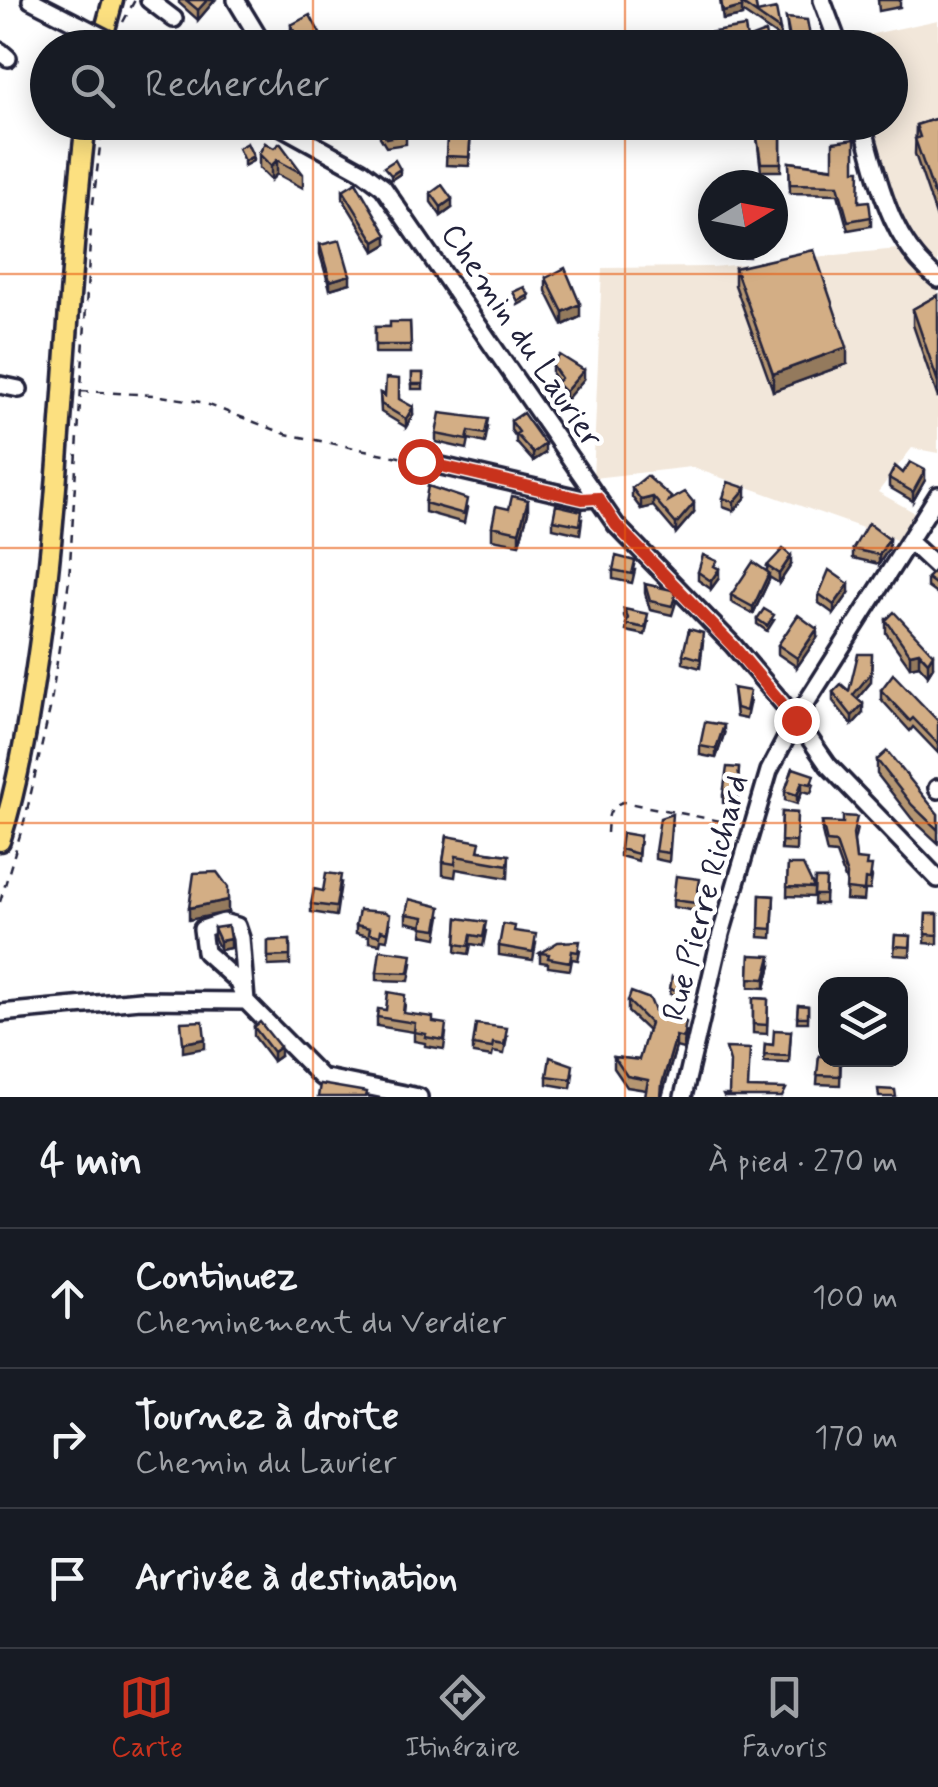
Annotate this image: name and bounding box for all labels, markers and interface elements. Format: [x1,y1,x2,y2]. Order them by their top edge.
search box [30,30,908,140]
icon: search [65,58,120,113]
text: Rechercher [145,61,330,110]
north arrow [698,170,788,260]
street label: Chemin du Laurier [430,216,612,457]
route start [398,439,444,485]
route end [774,698,820,744]
street label: Rue Pierre Richard [653,770,759,1026]
map controls [818,977,908,1067]
button: layers [818,977,908,1067]
text: 4 min [40,1135,142,1190]
text: À pied · 270 m [708,1141,898,1183]
text: Continuez [135,1253,298,1302]
icon: ahead [40,1271,95,1326]
text: 100 m [812,1277,898,1319]
text: Cheminement du Verdier [135,1302,506,1344]
text: Tournez à droite [135,1393,399,1442]
icon: right [40,1411,95,1466]
text: 170 m [814,1417,898,1459]
text: Chemin du Laurier [135,1442,397,1484]
icon: arrive [40,1551,95,1606]
text: Arrivée à destination [135,1554,458,1603]
tab: Carte [111,1670,183,1767]
tab: Itinéraire [405,1670,520,1767]
tab: Favoris [742,1670,827,1767]

